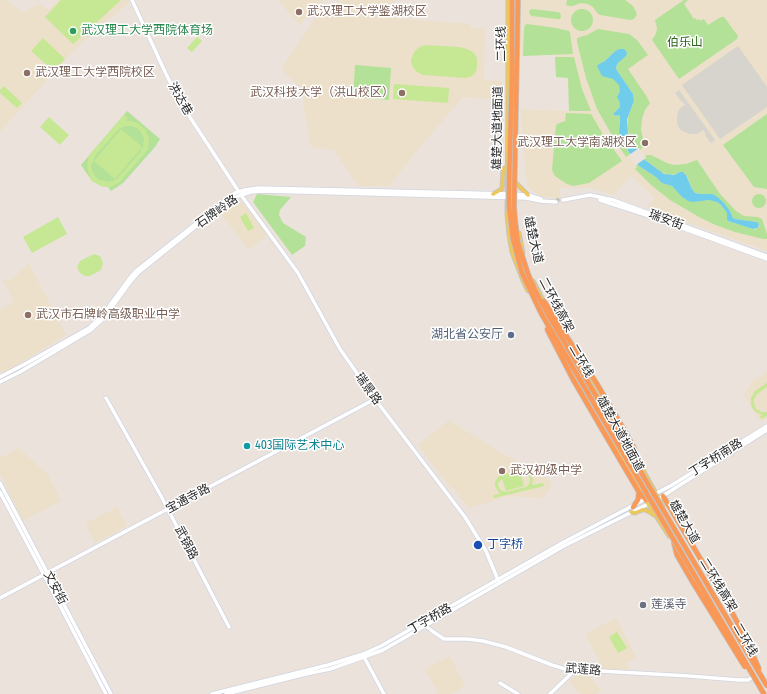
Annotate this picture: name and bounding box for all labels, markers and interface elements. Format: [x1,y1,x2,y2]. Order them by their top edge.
place label: 武汉理工大学鉴湖校区 [307,5,427,19]
marker: 武汉理工大学鉴湖校区 [294,7,304,17]
place label: 武汉理工大学西院体育场 [81,24,213,38]
marker: 武汉理工大学西院体育场 [68,26,78,36]
street label: 二环线 [495,26,509,62]
park label: 伯乐山 [667,36,703,50]
place label: 武汉理工大学西院校区 [35,66,155,80]
marker: 武汉理工大学西院校区 [22,68,32,78]
street label: 洪达巷 [165,80,195,118]
place label: 武汉科技大学（洪山校区） [250,86,394,100]
street label: 雄楚大道地面道 [490,86,506,170]
marker: 武汉科技大学（洪山校区） [397,88,407,98]
place label: 武汉理工大学南湖校区 [517,136,637,150]
marker: 武汉理工大学南湖校区 [640,138,650,148]
street label: 石牌岭路 [193,192,241,232]
street label: 瑞安街 [647,207,685,233]
street label: 雄楚大道 [521,215,545,265]
street label: 二环线高架 [536,275,576,335]
place label: 武汉市石牌岭高级职业中学 [36,308,180,322]
marker: 武汉市石牌岭高级职业中学 [23,310,33,320]
place label: 湖北省公安厅 [431,328,503,342]
marker: 湖北省公安厅 [506,330,516,340]
street label: 二环线 [566,342,596,380]
street label: 瑞景路 [352,370,384,408]
street label: 雄楚大道地面道 [593,394,647,474]
street label: 丁字桥南路 [687,436,745,480]
place label: 403国际艺术中心 [255,439,344,453]
marker: 403国际艺术中心 [242,441,252,451]
place label: 武汉初级中学 [510,464,582,478]
marker: 武汉初级中学 [497,466,507,476]
street label: 宝通寺路 [163,481,213,517]
street label: 雄楚大道 [666,498,702,546]
street label: 武锅路 [171,524,201,562]
place label: 丁字桥 [487,538,523,552]
marker: 丁字桥 [472,539,484,551]
street label: 二环线高架 [696,556,740,614]
street label: 文安街 [40,569,70,607]
place label: 莲溪寺 [651,598,687,612]
marker: 莲溪寺 [638,600,648,610]
street label: 丁字桥路 [406,601,454,637]
street label: 二环线 [730,621,760,659]
street label: 武莲路 [564,661,602,679]

